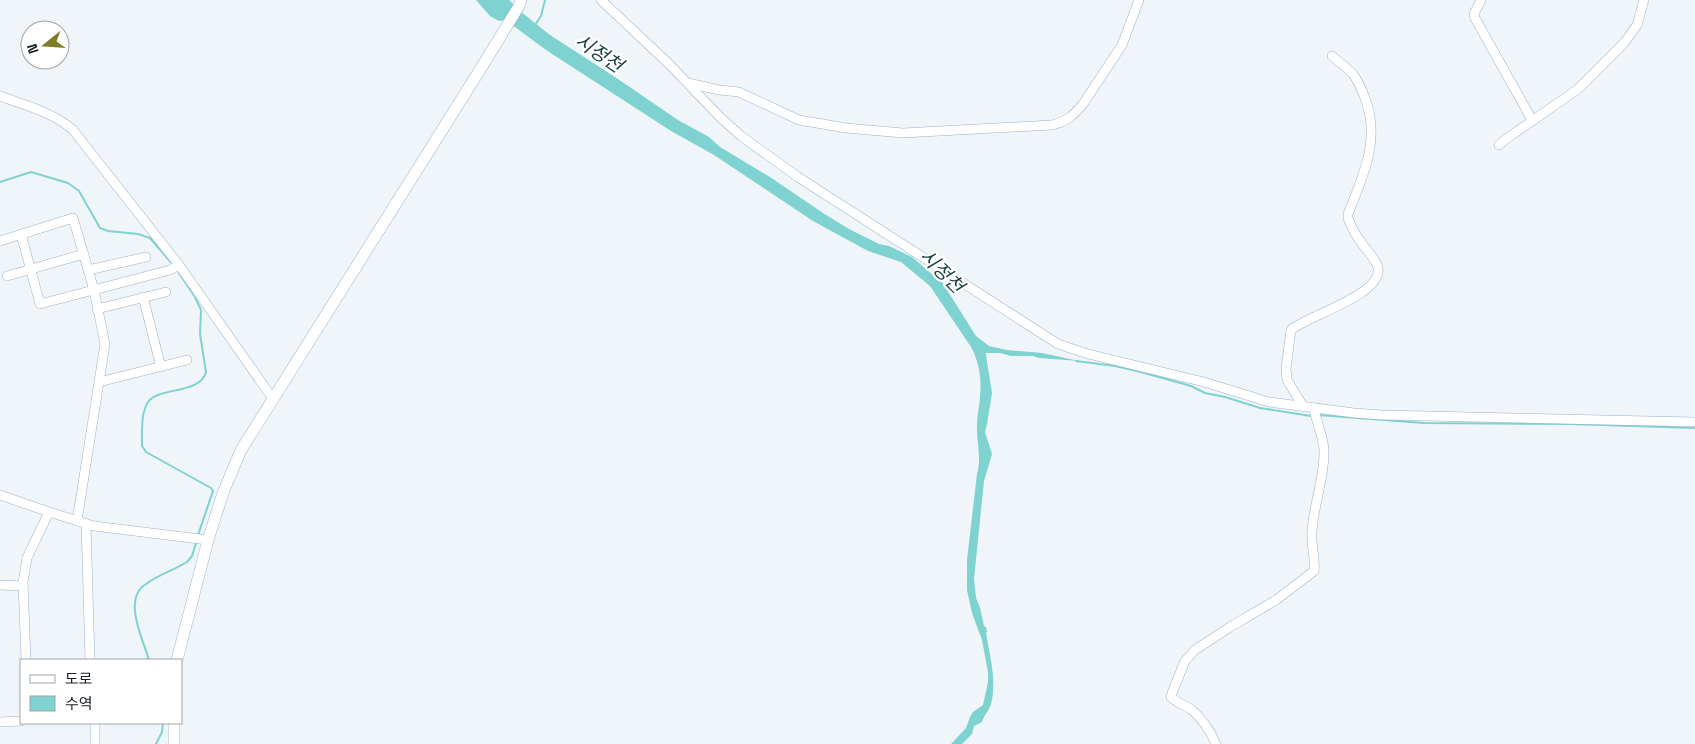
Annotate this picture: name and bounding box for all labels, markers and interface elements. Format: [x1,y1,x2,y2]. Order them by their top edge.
north arrow [20,20,70,70]
water label: 시정천 [570,28,629,79]
text: N [23,42,43,56]
water label: 시정천 [915,244,970,299]
legend [20,659,182,724]
text: 도로 [65,669,93,688]
text: 수역 [65,694,93,713]

